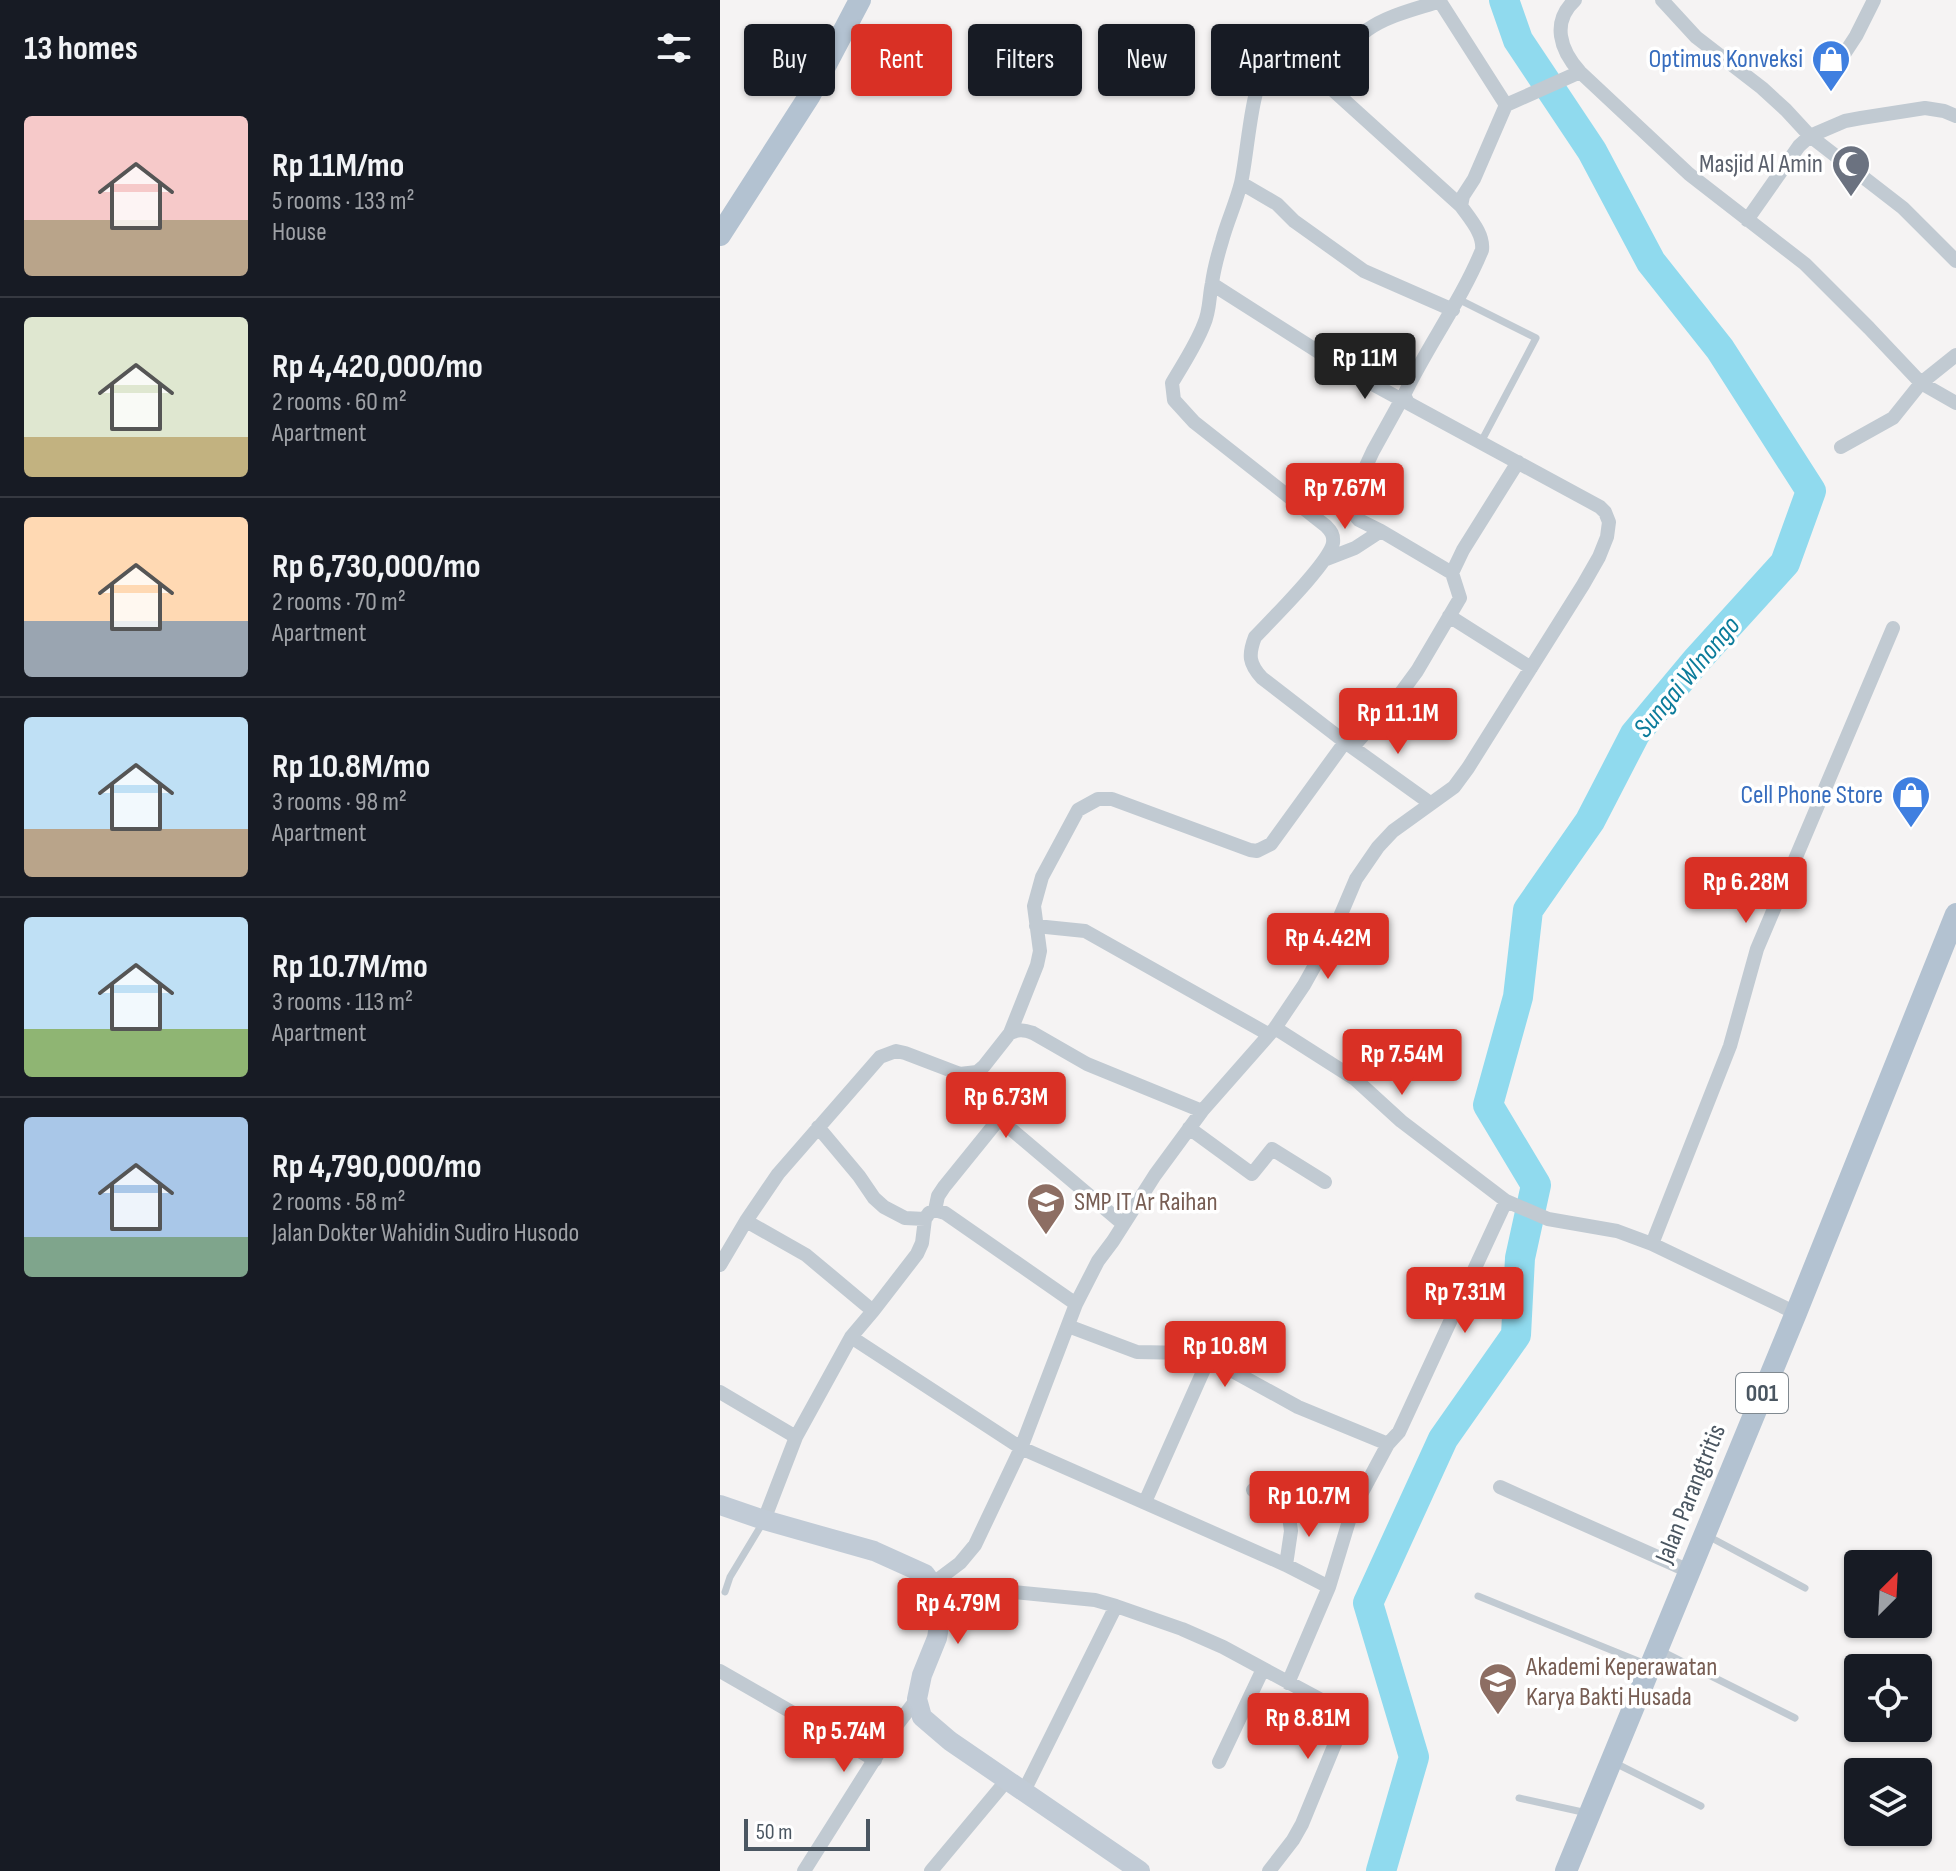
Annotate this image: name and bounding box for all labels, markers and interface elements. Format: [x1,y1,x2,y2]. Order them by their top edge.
chip: Buy [744,24,835,96]
chip: Rent [851,24,952,96]
chip: Filters [968,24,1082,96]
chip: New [1098,24,1195,96]
chip: Apartment [1211,24,1369,96]
icon: filters [652,26,696,70]
text: 13 homes [24,28,138,69]
shop icon: Optimus Konveksi [1810,38,1852,93]
place label: Optimus Konveksi [1648,44,1803,75]
mosque icon: Masjid Al Amin [1830,143,1872,198]
text: Rp 11M/mo [272,145,404,186]
icon: home [88,148,184,244]
place label: Masjid Al Amin [1699,149,1823,180]
text: 5 rooms · 133 m² [272,186,414,217]
text: House [272,217,327,248]
pin: Rp 11M [1300,333,1430,401]
text: Rp 11M [1333,343,1397,374]
text: Rp 4,420,000/mo [272,346,483,387]
icon: home [88,349,184,445]
text: 2 rooms · 60 m² [272,387,407,418]
text: Apartment [272,418,366,449]
pin: Rp 7.67M [1262,463,1428,531]
text: Rp 7.67M [1304,473,1386,504]
text: Rp 6,730,000/mo [272,546,481,587]
icon: home [88,549,184,645]
text: 2 rooms · 70 m² [272,587,406,618]
water label: Sungai WInongo [1627,609,1748,744]
text: Apartment [272,618,366,649]
pin: Rp 11.1M [1315,688,1481,756]
text: Rp 11.1M [1357,698,1439,729]
text: Rp 10.8M/mo [272,746,430,787]
icon: home [88,749,184,845]
shop icon: Cell Phone Store [1890,774,1932,829]
place label: Cell Phone Store [1741,780,1883,811]
text: 3 rooms · 98 m² [272,787,407,818]
text: Apartment [272,818,366,849]
pin: Rp 6.28M [1663,857,1829,925]
text: Rp 6.28M [1703,867,1789,898]
pin: Rp 4.42M [1245,913,1411,981]
text: Rp 4.42M [1285,923,1371,954]
text: Rp 10.7M/mo [272,946,428,987]
icon: home [88,949,184,1045]
text: 3 rooms · 113 m² [272,987,413,1018]
text: Apartment [272,1018,366,1049]
pin: Rp 7.54M [1319,1029,1485,1097]
text: Rp 7.54M [1361,1039,1443,1070]
pin: Rp 6.73M [923,1072,1089,1140]
text: Rp 6.73M [964,1082,1048,1113]
text: Rp 4,790,000/mo [272,1146,481,1187]
icon: home [88,1149,184,1245]
school or university icon: SMP IT Ar Raihan [1025,1181,1067,1236]
text: 2 rooms · 58 m² [272,1187,406,1218]
place label: SMP IT Ar Raihan [1074,1187,1218,1218]
text: Jalan Dokter Wahidin Sudiro Husodo [272,1218,579,1249]
pin: Rp 7.31M [1382,1267,1548,1335]
text: Rp 7.31M [1424,1277,1506,1308]
pin: Rp 10.8M [1142,1321,1308,1389]
text: Rp 10.8M [1183,1331,1267,1362]
road number: 001 [1736,1373,1788,1413]
street label: Jalan Parangtritis [1649,1420,1733,1569]
pin: Rp 10.7M [1226,1471,1392,1539]
text: Rp 10.7M [1268,1481,1350,1512]
north arrow [1844,1550,1932,1638]
map controls [1844,1550,1932,1846]
pin: Rp 4.79M [875,1578,1041,1646]
text: Rp 4.79M [915,1588,1001,1619]
place label: Akademi Keperawatan Karya Bakti Husada [1525,1652,1717,1713]
button: locate [1844,1654,1932,1742]
school or university icon: Akademi Keperawatan Karya Bakti Husada [1477,1661,1519,1716]
pin: Rp 8.81M [1225,1693,1391,1761]
text: Rp 8.81M [1265,1703,1351,1734]
pin: Rp 5.74M [761,1706,927,1774]
text: Rp 5.74M [803,1716,885,1747]
button: layers [1844,1758,1932,1846]
scale bar [744,1815,870,1851]
text: 50 m [756,1819,792,1846]

